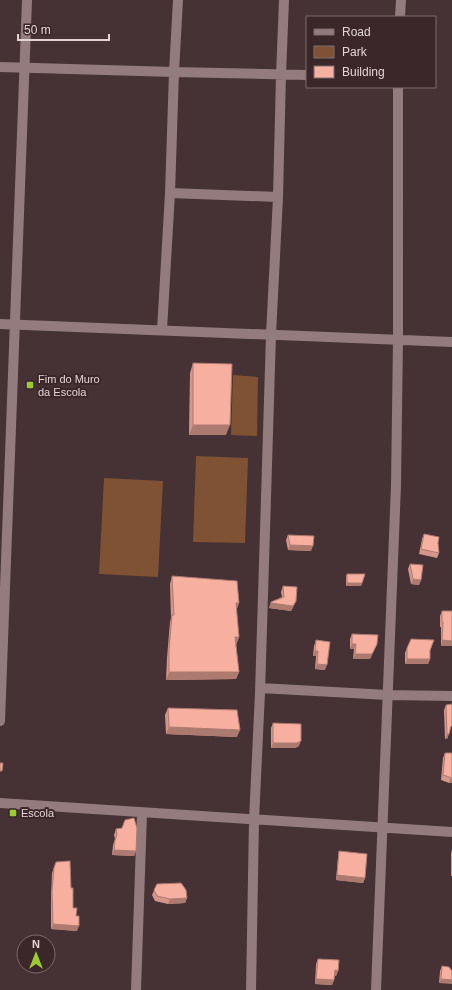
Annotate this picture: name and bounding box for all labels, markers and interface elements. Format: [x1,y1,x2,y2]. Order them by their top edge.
scale bar [18,16,109,42]
legend [306,16,436,88]
text: 50 m [24,23,51,37]
text: Road [342,25,371,39]
text: Park [342,45,368,59]
text: Building [342,65,385,79]
place label: Fim do Muro da Escola [38,373,100,398]
marker: Fim do Muro da Escola [25,380,35,390]
place label: Escola [21,807,55,819]
marker: Escola [8,808,18,818]
north arrow [16,934,56,974]
text: N [32,938,40,950]

